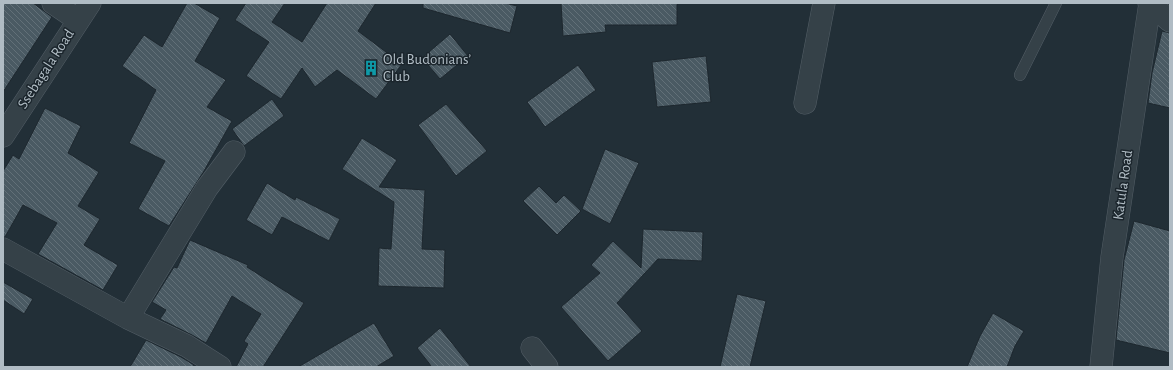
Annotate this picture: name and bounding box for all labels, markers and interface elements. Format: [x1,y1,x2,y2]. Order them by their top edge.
street label: Ssebagala Road [15,26,77,111]
place label: Old Budonians’ Club [383,52,472,84]
building icon: Old Budonians’ Club [362,59,380,77]
street label: Katula Road [1111,149,1135,221]

